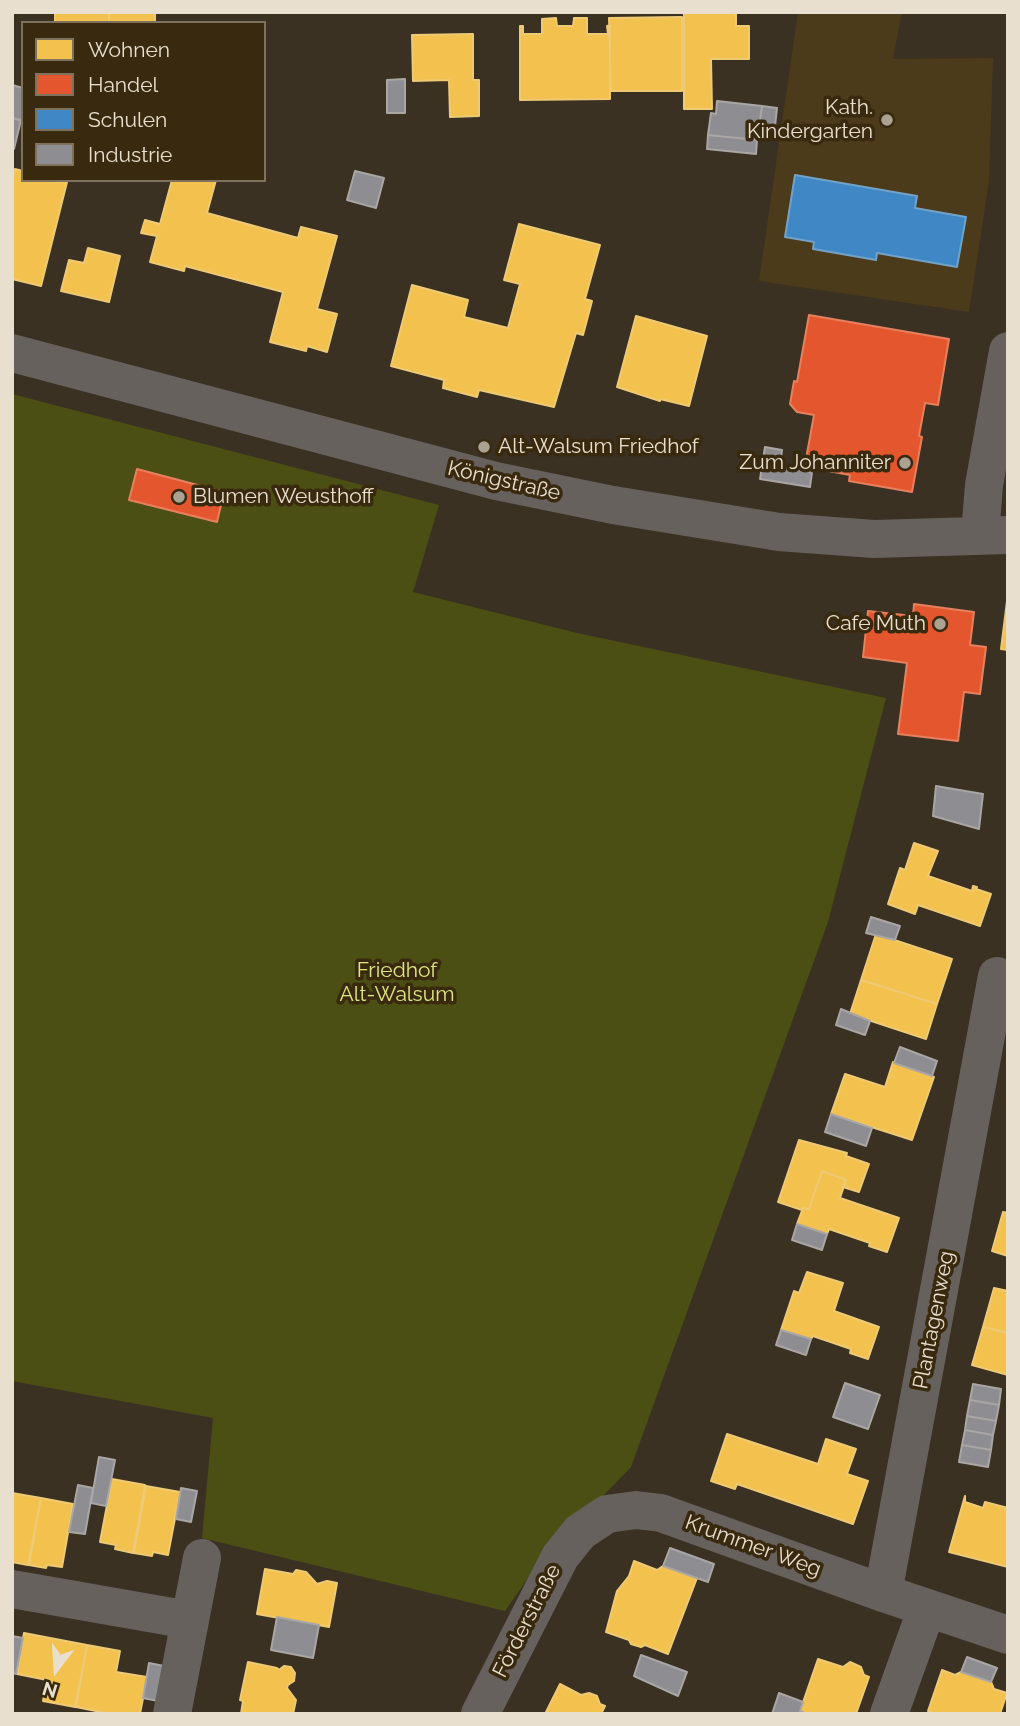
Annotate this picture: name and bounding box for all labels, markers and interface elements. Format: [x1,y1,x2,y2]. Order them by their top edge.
legend [21,21,266,182]
text: Wohnen [88,37,170,62]
text: Handel [88,72,158,97]
place label: Kath. Kindergarten [747,95,873,145]
text: Schulen [88,107,167,132]
marker: Kath. Kindergarten [879,112,895,128]
text: Industrie [88,142,172,167]
place label: Alt-Walsum Friedhof [498,434,699,460]
marker: Alt-Walsum Friedhof [476,439,492,455]
place label: Zum Johanniter [739,450,891,476]
marker: Zum Johanniter [897,455,913,471]
street label: Königstraße [445,456,563,506]
place label: Blumen Weusthoff [193,484,374,510]
marker: Blumen Weusthoff [171,489,187,505]
place label: Cafe Muth [826,611,926,637]
marker: Cafe Muth [932,616,948,632]
park label: Friedhof Alt-Walsum [340,958,454,1008]
street label: Plantagenweg [908,1249,960,1391]
street label: Krummer Weg [682,1510,824,1582]
street label: Förderstraße [488,1560,566,1682]
north arrow [21,1635,91,1705]
text: N [40,1677,60,1703]

